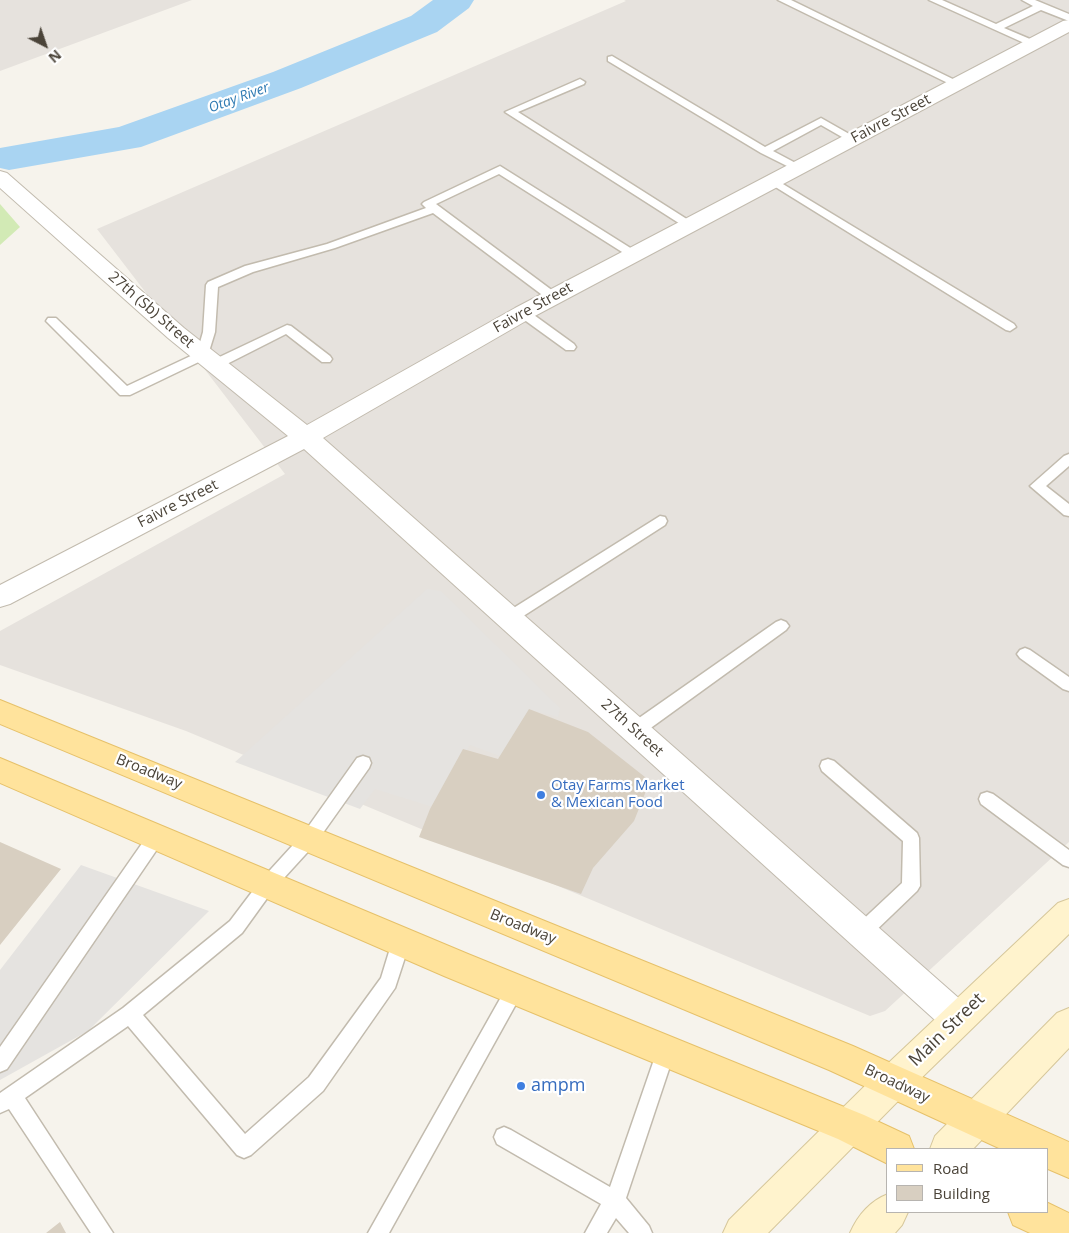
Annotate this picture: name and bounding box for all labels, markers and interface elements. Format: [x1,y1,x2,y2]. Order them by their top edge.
north arrow [20,20,70,70]
text: N [45,46,66,68]
water label: Otay River [206,79,272,117]
street label: Faivre Street [848,90,934,148]
street label: 27th (Sb) Street [104,268,198,352]
street label: Faivre Street [490,279,576,337]
street label: Faivre Street [135,476,221,532]
street label: 27th Street [597,695,667,761]
street label: Broadway [113,751,185,793]
place label: Otay Farms Market & Mexican Food [551,777,685,812]
marker: Otay Farms Market & Mexican Food [535,789,547,801]
street label: Broadway [487,906,559,948]
street label: Main Street [905,989,989,1071]
street label: Broadway [862,1061,932,1107]
place label: ampm [531,1075,585,1097]
marker: ampm [515,1080,527,1092]
legend [886,1148,1049,1213]
text: Road [933,1158,969,1178]
text: Building [933,1183,990,1203]

